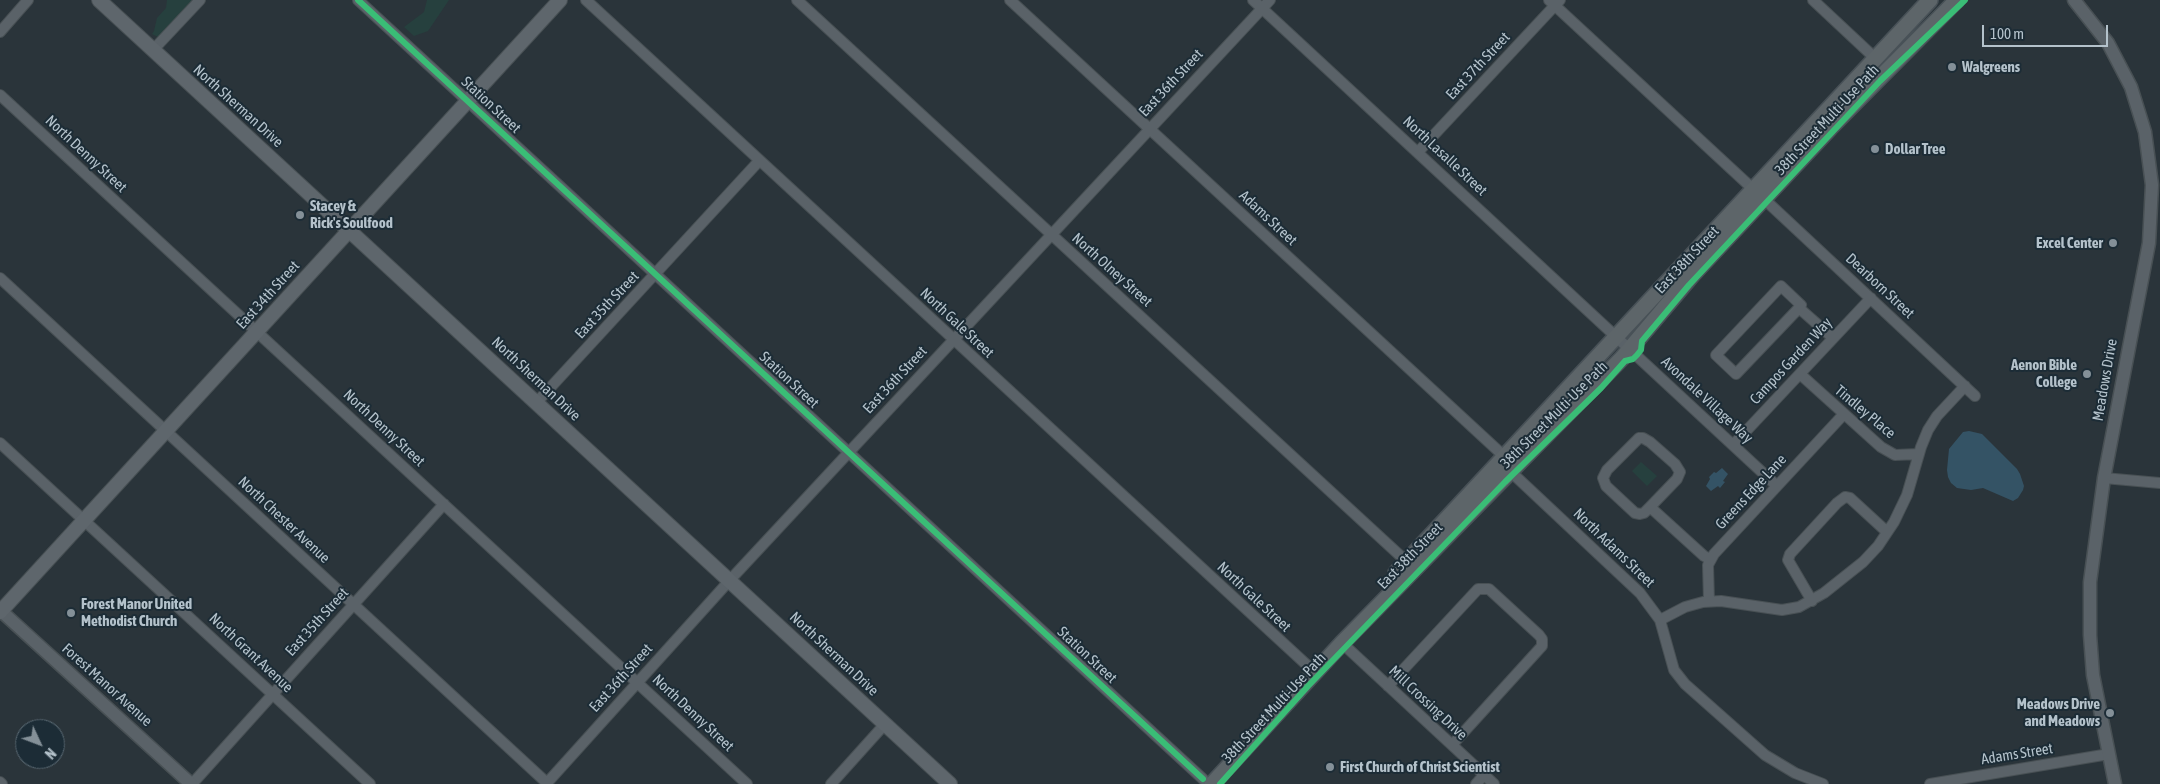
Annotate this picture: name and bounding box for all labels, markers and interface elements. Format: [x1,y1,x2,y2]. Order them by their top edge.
scale bar [1985,15,2111,47]
text: 100 m [1990,25,2024,42]
street label: East 37th Street [1442,29,1514,103]
street label: East 36th Street [1135,46,1207,120]
place label: Walgreens [1962,58,2020,76]
street label: North Sherman Drive [189,61,287,151]
street label: 38th Street Multi-Use Path [1771,61,1883,179]
marker: Walgreens [1946,61,1958,73]
street label: Station Street [458,73,524,137]
street label: North Denny Street [42,112,130,196]
street label: North Lasalle Street [1399,112,1491,200]
place label: Dollar Tree [1885,140,1946,158]
marker: Dollar Tree [1869,143,1881,155]
street label: Adams Street [1235,187,1301,249]
place label: Stacey & Rick's Soulfood [310,197,393,232]
marker: Stacey & Rick's Soulfood [294,209,306,221]
street label: East 38th Street [1651,223,1723,297]
street label: North Olney Street [1068,229,1156,311]
place label: Excel Center [2036,234,2103,252]
marker: Excel Center [2107,237,2119,249]
street label: Dearborn Street [1842,250,1918,322]
street label: East 34th Street [233,257,303,333]
street label: East 35th Street [571,268,643,342]
street label: North Gale Street [916,284,998,362]
street label: Campos Garden Way [1746,314,1836,408]
street label: North Sherman Drive [488,333,584,425]
street label: Meadows Drive [2089,337,2121,423]
street label: East 36th Street [859,343,931,417]
street label: Station Street [756,348,822,412]
street label: Avondale Village Way [1657,353,1757,447]
place label: Aenon Bible College [2011,356,2077,391]
street label: 38th Street Multi-Use Path [1497,358,1611,472]
marker: Aenon Bible College [2081,368,2093,380]
street label: Tindley Place [1831,381,1899,443]
street label: North Denny Street [340,386,428,470]
street label: Greens Edge Lane [1712,451,1790,533]
street label: North Chester Avenue [234,473,334,567]
street label: North Adams Street [1570,505,1658,591]
street label: East 38th Street [1374,519,1446,593]
street label: North Gale Street [1213,558,1295,636]
street label: East 35th Street [282,584,352,660]
place label: Forest Manor United Methodist Church [81,595,192,630]
marker: Forest Manor United Methodist Church [65,607,77,619]
street label: North Sherman Drive [786,608,882,700]
street label: North Grant Avenue [205,610,297,696]
street label: Station Street [1054,623,1120,687]
street label: Forest Manor Avenue [58,640,156,730]
street label: East 36th Street [586,640,656,716]
street label: 38th Street Multi-Use Path [1218,649,1330,767]
street label: Mill Crossing Drive [1385,662,1471,744]
street label: North Denny Street [649,671,737,755]
place label: Meadows Drive and Meadows [2017,695,2100,730]
marker: Meadows Drive and Meadows [2104,707,2116,719]
north arrow [15,719,65,769]
street label: Adams Street [1980,739,2054,769]
text: N [42,745,59,762]
place label: First Church of Christ Scientist [1340,758,1500,776]
marker: First Church of Christ Scientist [1324,761,1336,773]

